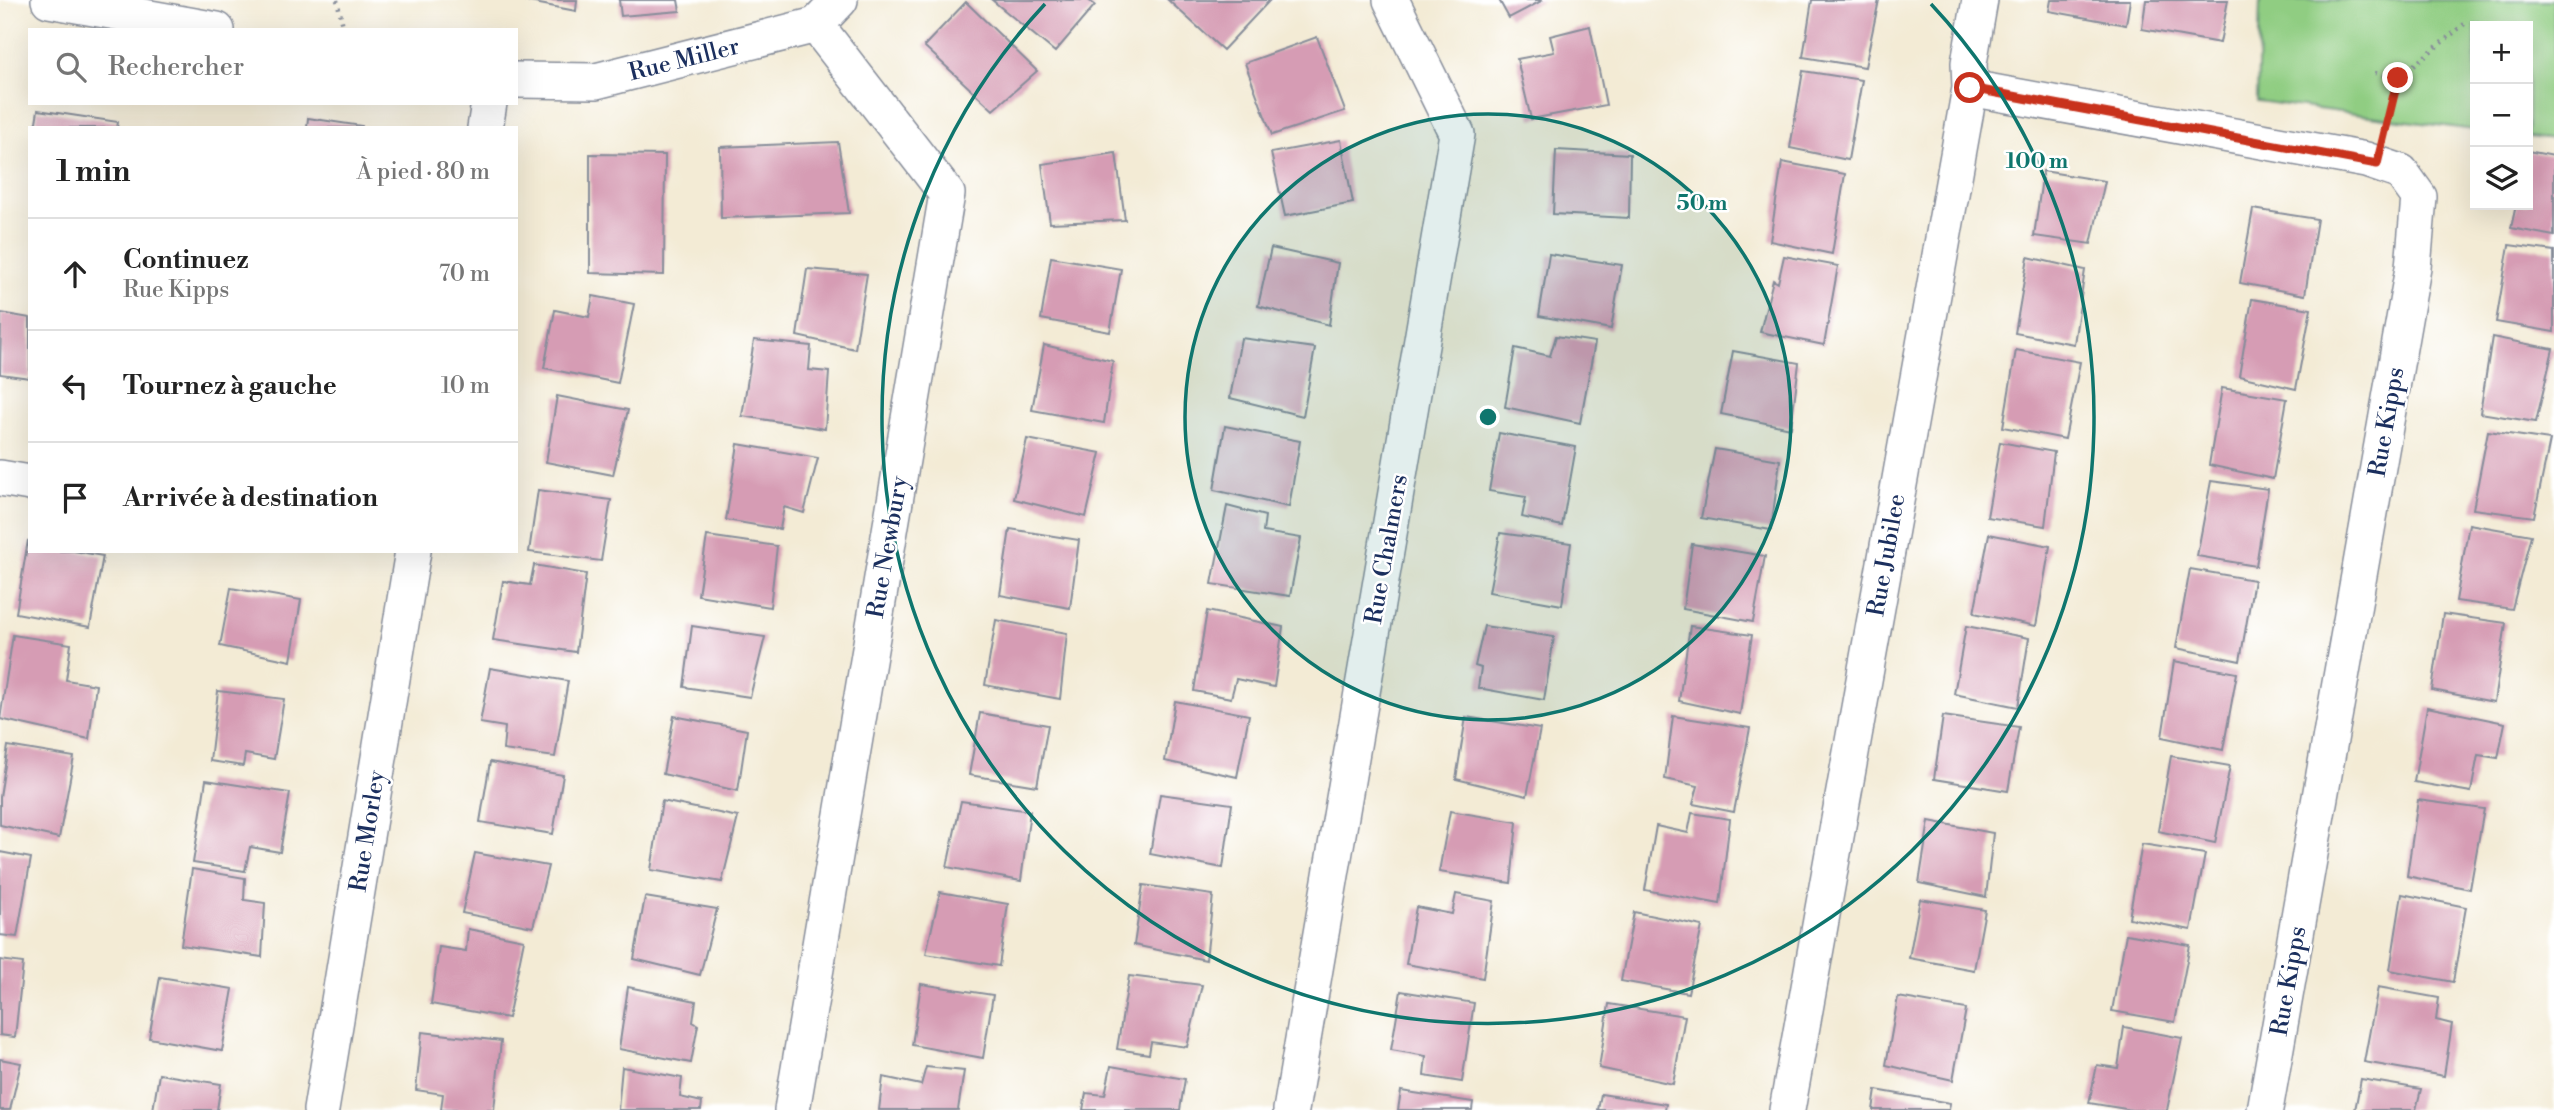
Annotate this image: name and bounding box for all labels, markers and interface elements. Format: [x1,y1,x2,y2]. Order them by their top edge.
map controls [2470,21,2533,210]
button: + [2470,21,2533,84]
search box [28,28,518,105]
street label: Rue Miller [626,32,743,88]
icon: search [52,48,90,86]
text: Rechercher [108,51,244,83]
route end [2382,62,2413,93]
route start [1954,72,1985,103]
button: − [2470,84,2533,147]
button: layers [2470,147,2533,210]
text: 100 m [2006,149,2068,175]
text: 1 min [56,153,131,191]
text: À pied · 80 m [356,158,490,186]
text: 50 m [1677,191,1727,217]
text: Continuez [123,244,249,276]
icon: ahead [56,255,94,293]
text: 70 m [439,260,490,288]
text: Rue Kipps [123,276,229,304]
street label: Rue Kipps [2363,365,2411,479]
icon: left [56,367,94,405]
text: Tournez à gauche [123,370,337,402]
text: 10 m [441,372,490,400]
centre of rings [1476,405,1500,429]
street label: Rue Chalmers [1359,472,1415,626]
street label: Rue Newbury [861,473,915,621]
icon: arrive [56,479,94,517]
text: Arrivée à destination [123,482,378,514]
street label: Rue Jubilee [1861,491,1913,619]
street label: Rue Morley [344,768,392,894]
street label: Rue Kipps [2265,924,2313,1038]

